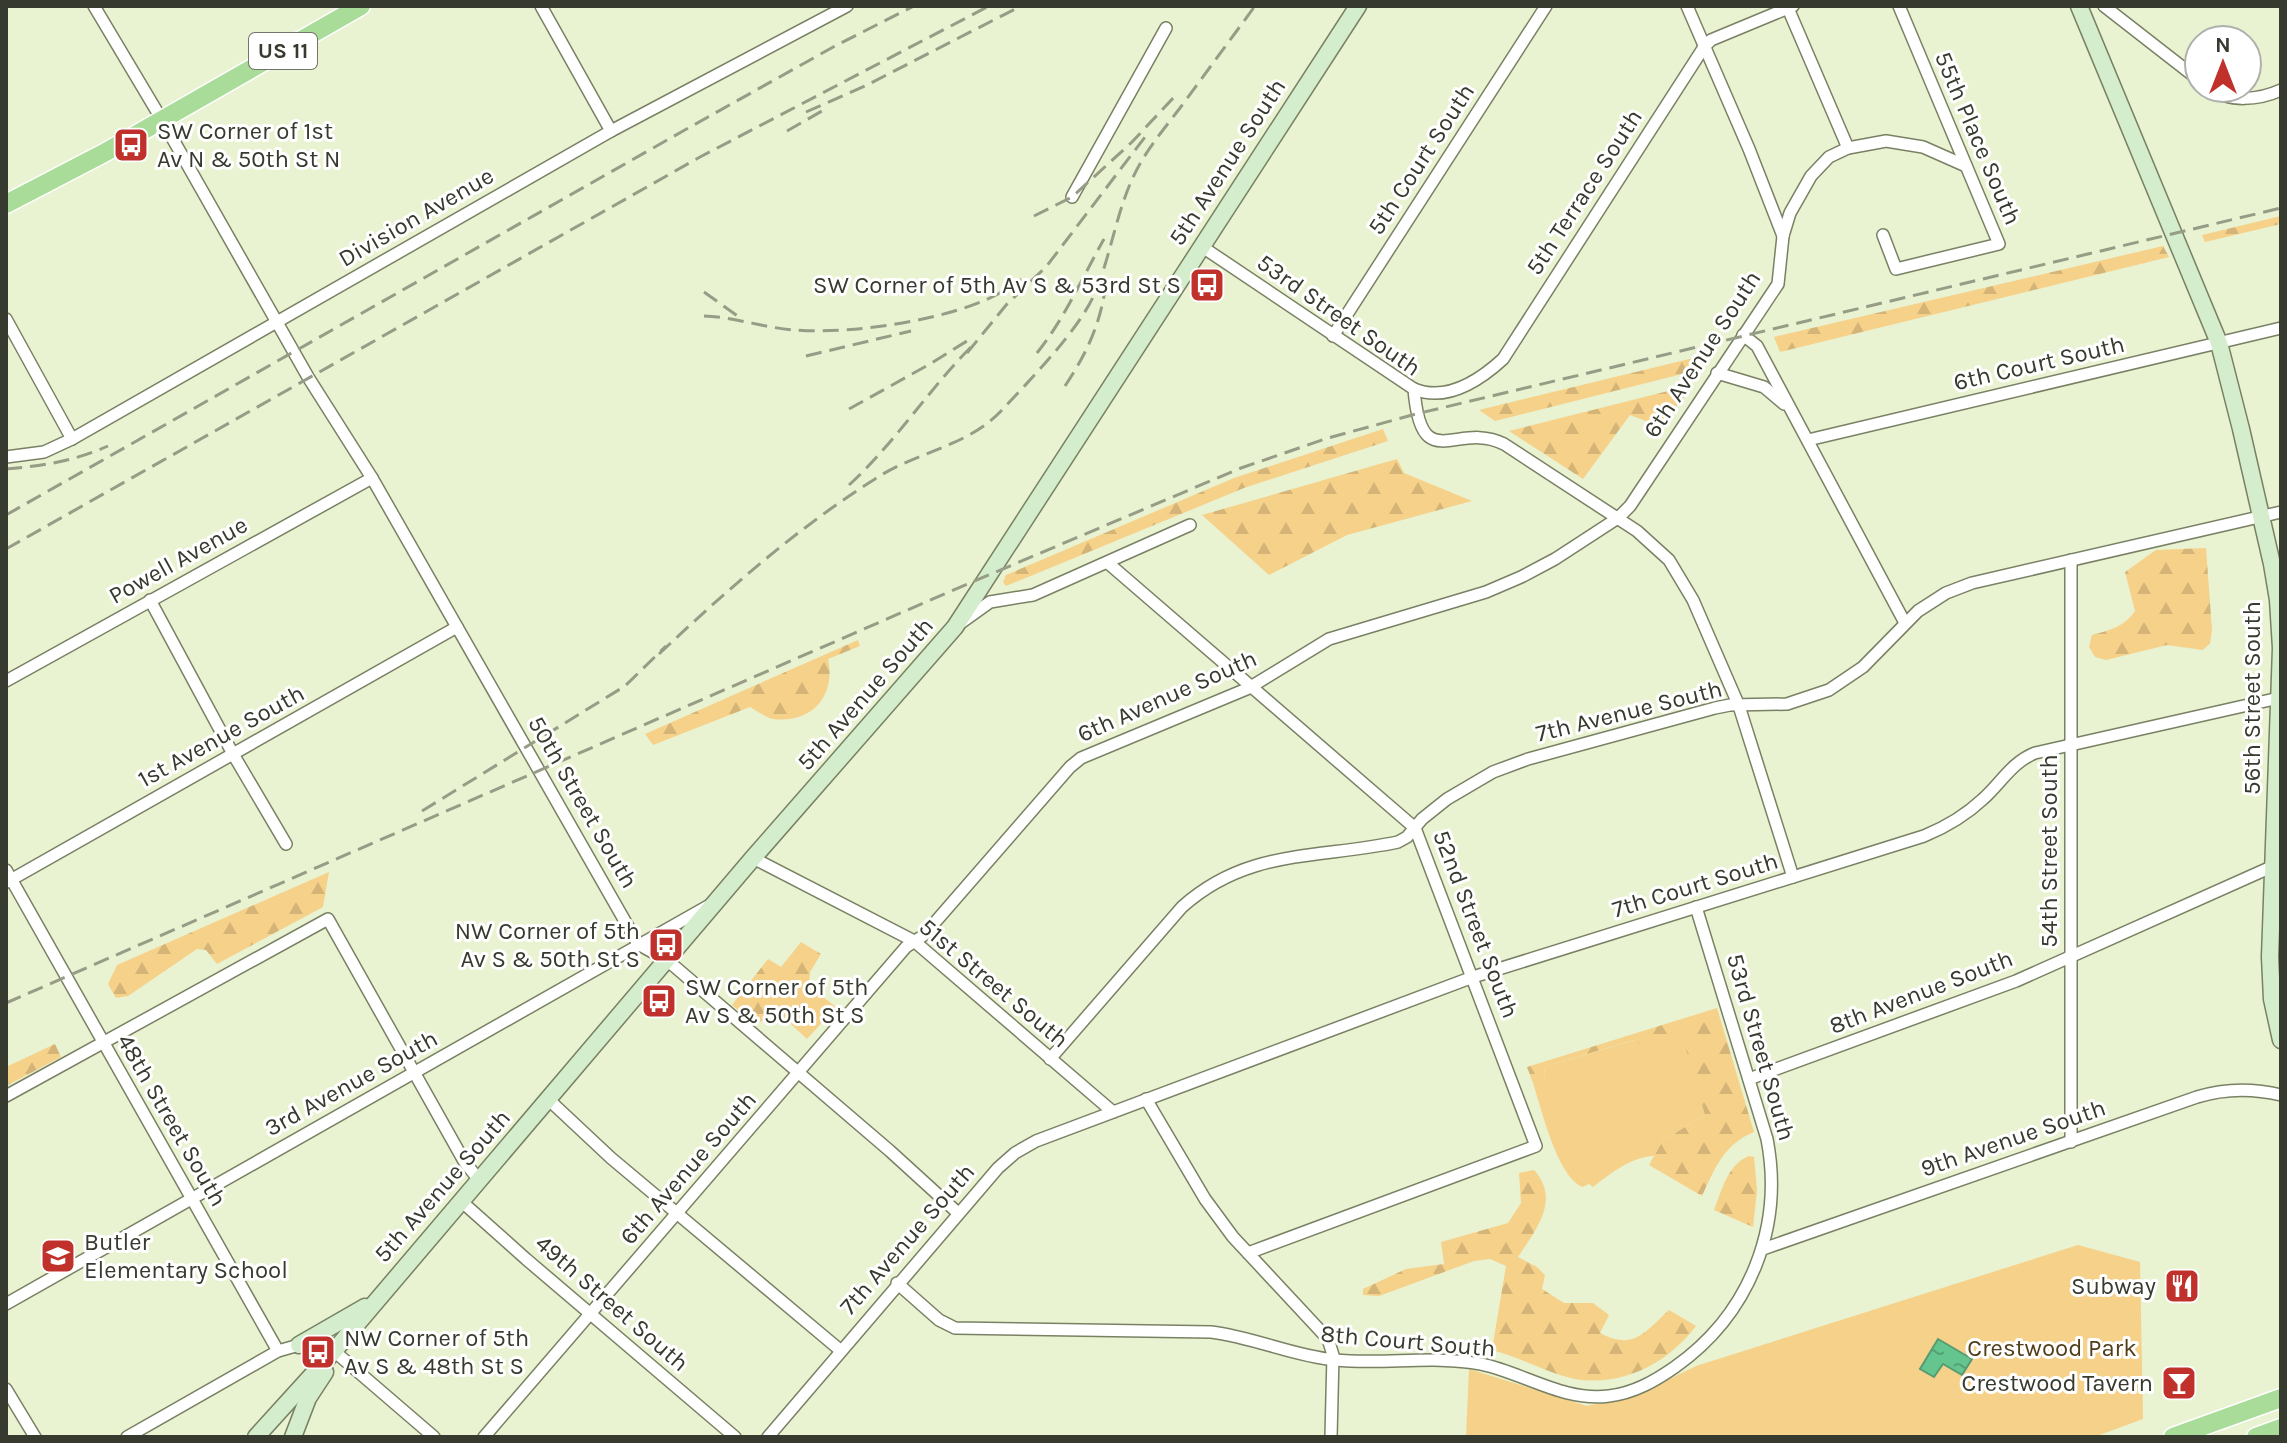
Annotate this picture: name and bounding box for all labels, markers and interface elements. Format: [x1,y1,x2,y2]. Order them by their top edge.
north arrow [2183,24,2263,104]
text: N [2215,32,2231,58]
road number: US 11 [249,33,317,69]
street label: 55th Place South [1929,47,2027,229]
street label: 5th Avenue South [1163,73,1291,251]
street label: 5th Court South [1362,78,1480,240]
street label: 5th Terrace South [1520,104,1648,280]
place label: SW Corner of 1st Av N & 50th St N [157,117,340,173]
bus stop icon: SW Corner of 1st Av N & 50th St N [112,126,150,164]
street label: Division Avenue [334,161,498,273]
street label: 53rd Street South [1252,248,1426,382]
street label: 6th Avenue South [1638,265,1766,443]
bus stop icon: SW Corner of 5th Av S & 53rd St S [1188,266,1226,304]
place label: SW Corner of 5th Av S & 53rd St S [813,271,1181,299]
street label: 6th Court South [1951,330,2127,396]
street label: Powell Avenue [104,510,252,610]
street label: 56th Street South [2238,601,2266,795]
street label: 5th Avenue South [791,612,939,776]
street label: 6th Avenue South [1073,644,1261,748]
street label: 7th Avenue South [1533,674,1725,748]
street label: 1st Avenue South [133,679,309,793]
street label: 50th Street South [522,711,644,893]
street label: 54th Street South [2035,754,2063,948]
street label: 52nd Street South [1427,826,1525,1022]
street label: 7th Court South [1609,846,1781,924]
street label: 51st Street South [914,912,1074,1054]
place label: NW Corner of 5th Av S & 50th St S [455,917,640,973]
bus stop icon: NW Corner of 5th Av S & 50th St S [647,926,685,964]
street label: 8th Avenue South [1825,944,2017,1040]
street label: 53rd Street South [1721,950,1801,1144]
place label: SW Corner of 5th Av S & 50th St S [685,973,868,1029]
bus stop icon: SW Corner of 5th Av S & 50th St S [640,982,678,1020]
street label: 3rd Avenue South [260,1024,442,1142]
street label: 48th Street South [111,1029,233,1211]
street label: 6th Avenue South [614,1086,762,1250]
street label: 9th Avenue South [1917,1093,2109,1183]
street label: 5th Avenue South [368,1104,516,1268]
street label: 7th Avenue South [834,1158,980,1320]
place label: Butler Elementary School [84,1228,288,1284]
street label: 49th Street South [530,1229,694,1377]
school or university icon: Butler Elementary School [39,1237,77,1275]
restaurant icon: Subway [2163,1267,2201,1305]
place label: Subway [2071,1272,2156,1300]
street label: 8th Court South [1319,1319,1497,1363]
place label: NW Corner of 5th Av S & 48th St S [344,1324,529,1380]
bus stop icon: NW Corner of 5th Av S & 48th St S [299,1333,337,1371]
park label: Crestwood Park [1967,1334,2137,1362]
bar icon: Crestwood Tavern [2160,1364,2198,1402]
place label: Crestwood Tavern [1961,1369,2153,1397]

